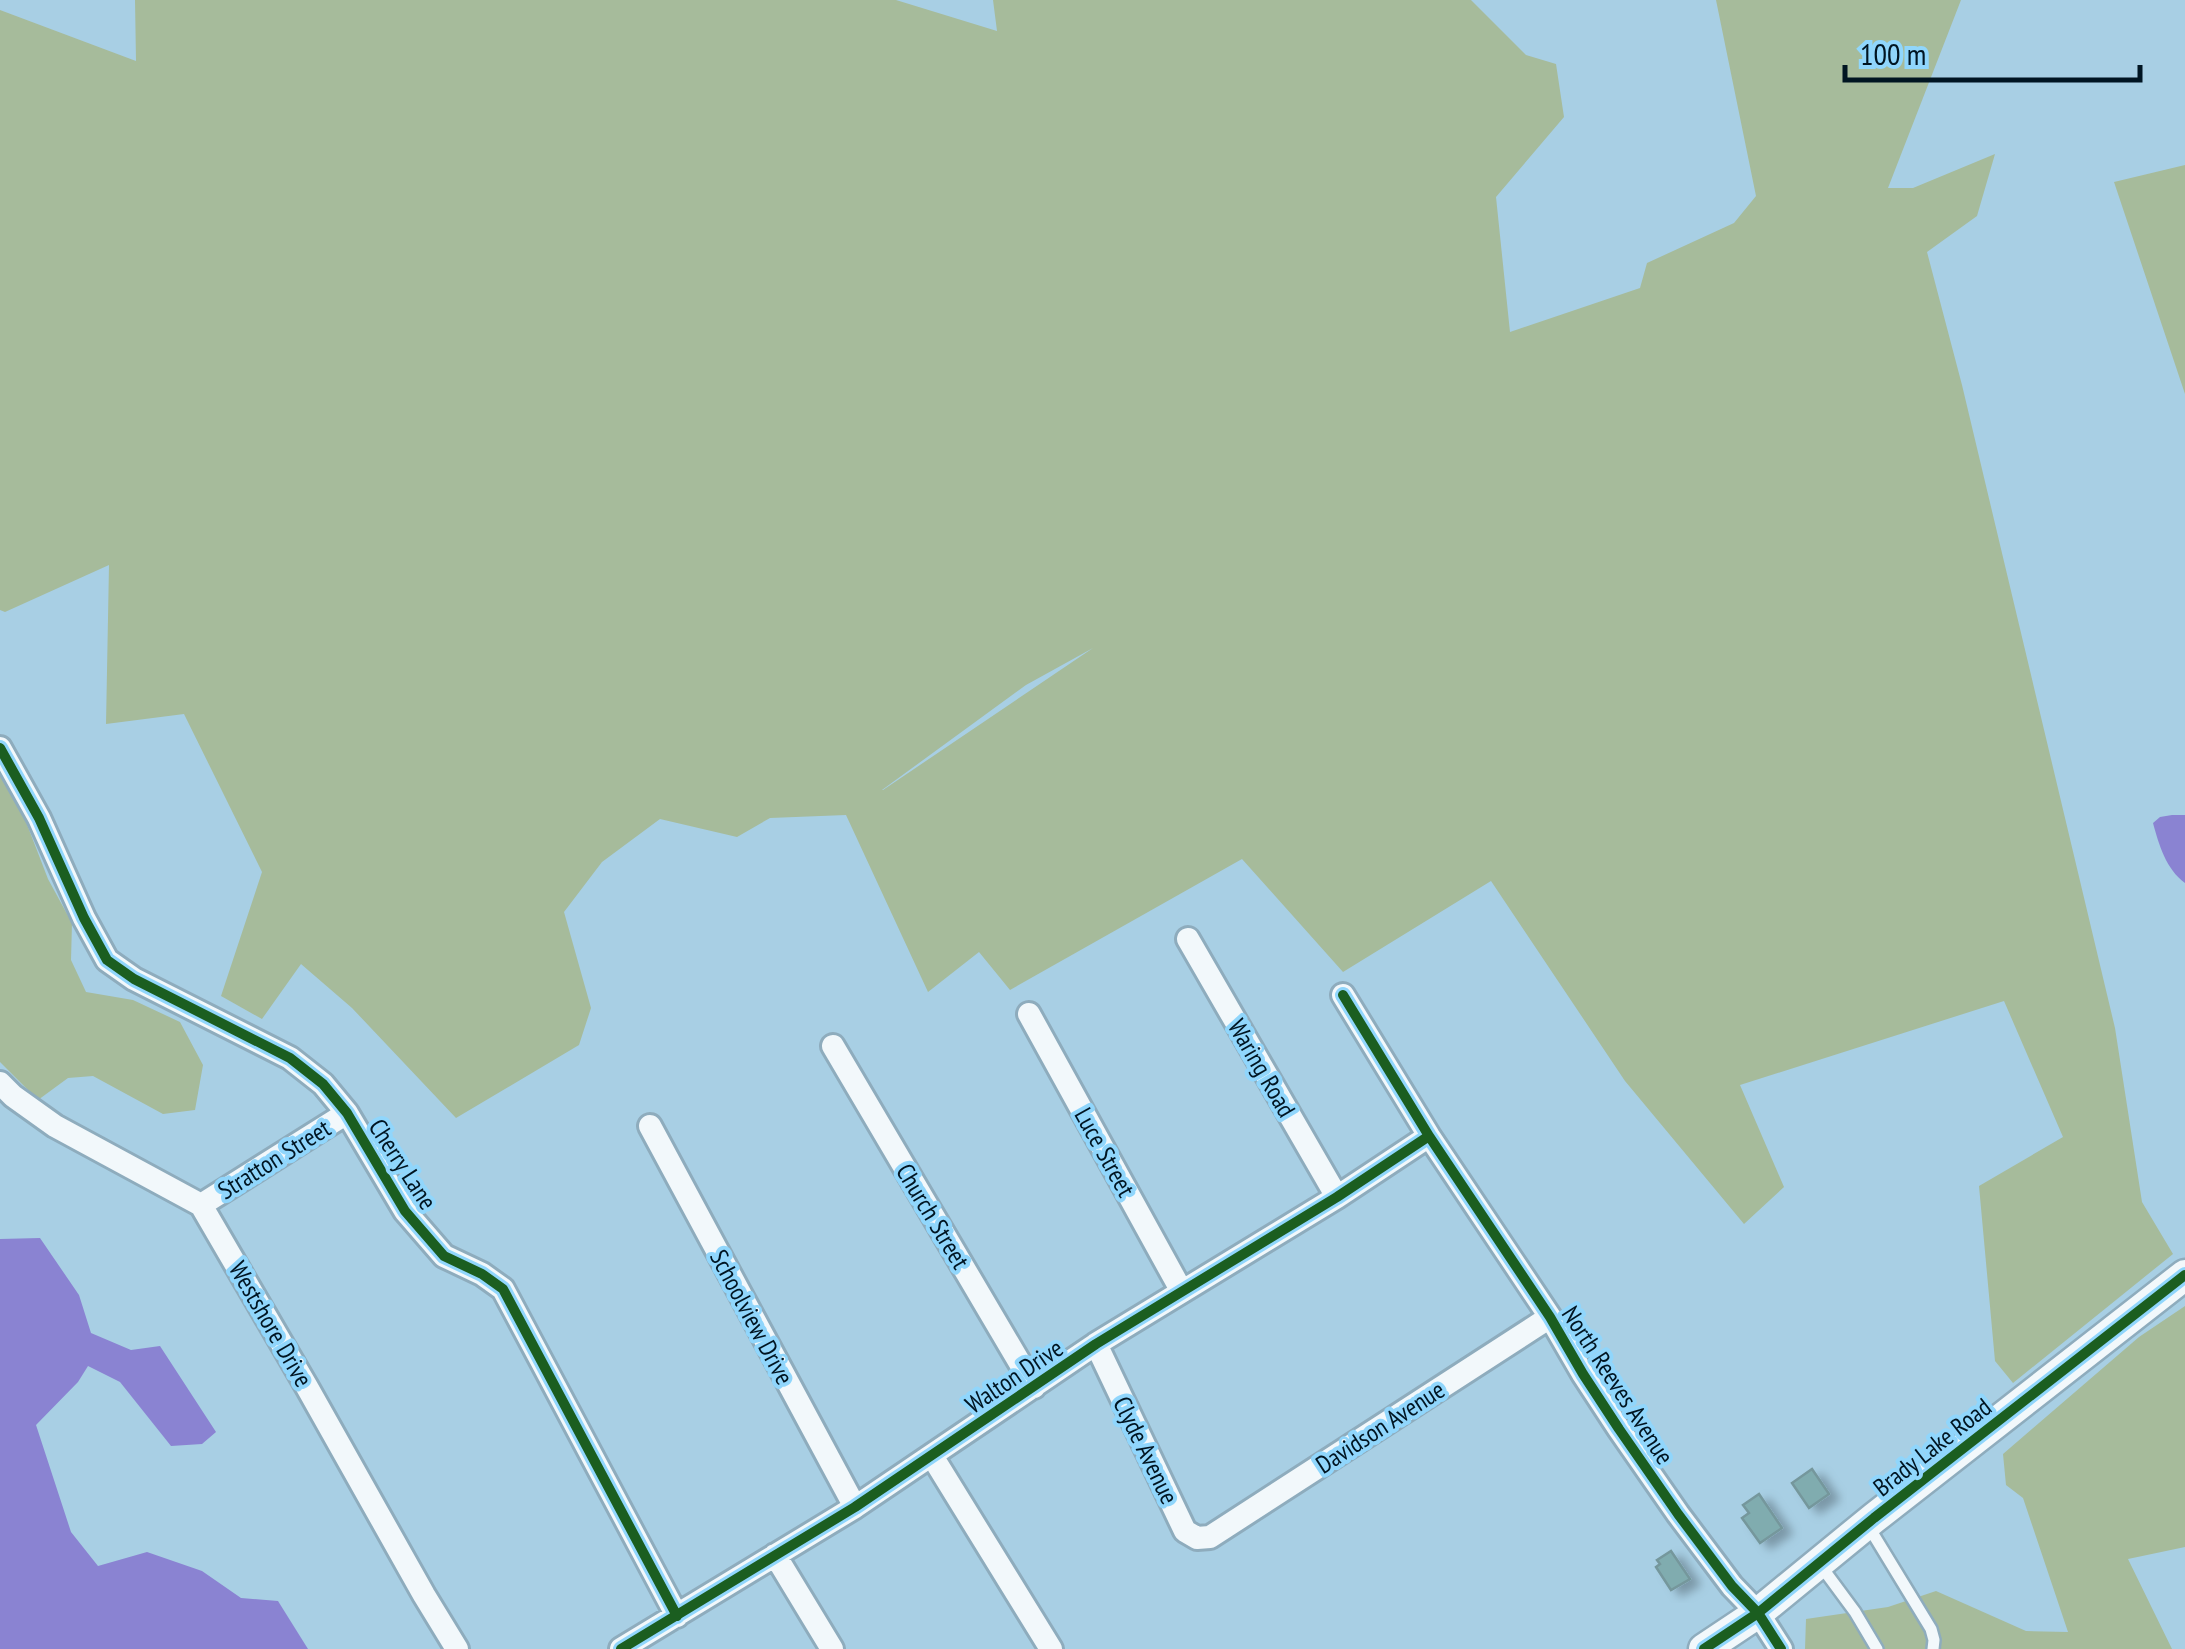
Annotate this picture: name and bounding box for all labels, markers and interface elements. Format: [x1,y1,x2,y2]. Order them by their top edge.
scale bar [1845,20,2140,82]
text: 100 m [1860,34,1926,73]
street label: Waring Road [1221,1013,1303,1123]
street label: Luce Street [1068,1102,1142,1202]
street label: Stratton Street [212,1112,336,1206]
street label: Cherry Lane [362,1113,444,1215]
street label: Church Street [889,1158,977,1275]
street label: Schoolview Drive [703,1244,801,1390]
street label: Westshore Drive [222,1256,320,1392]
street label: North Reeves Avenue [1555,1300,1681,1470]
street label: Walton Drive [959,1332,1069,1420]
street label: Davidson Avenue [1310,1374,1450,1480]
street label: Clyde Avenue [1106,1391,1186,1509]
street label: Brady Lake Road [1867,1391,1997,1503]

